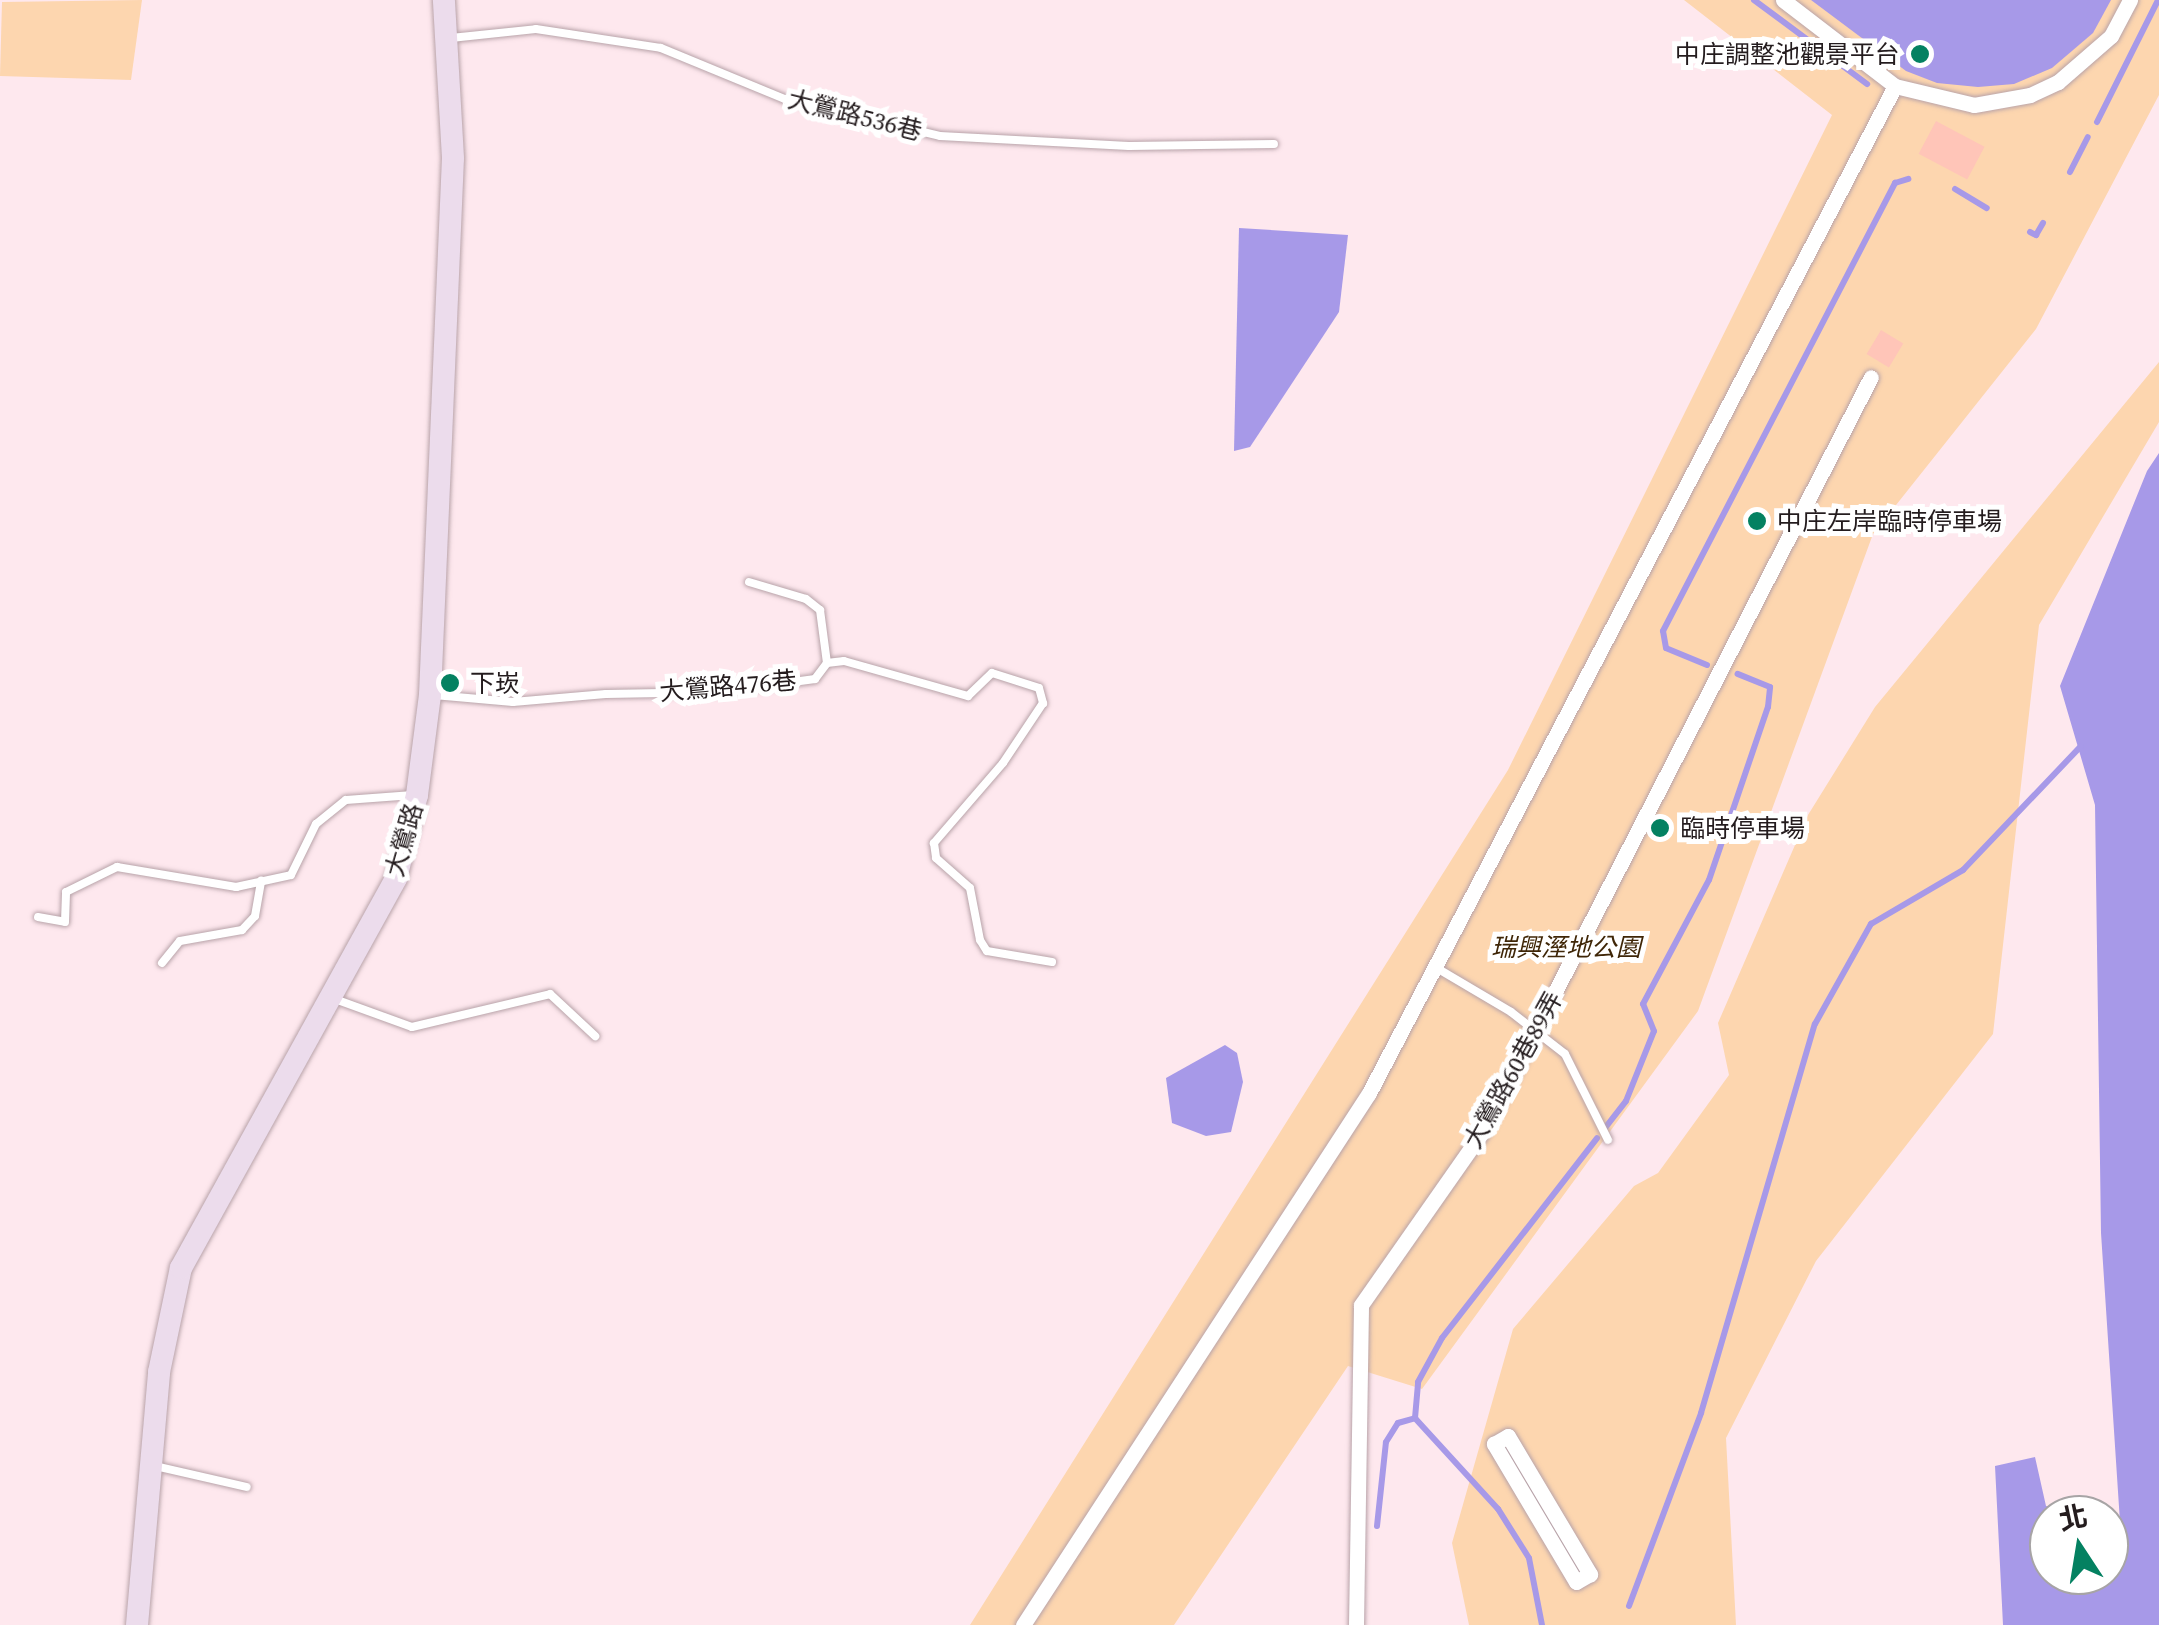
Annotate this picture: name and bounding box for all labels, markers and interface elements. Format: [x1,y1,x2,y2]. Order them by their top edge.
place label: 中庄調整池觀景平台 [1675,39,1900,69]
marker: 中庄調整池觀景平台 [1909,43,1931,65]
street label: 大鶯路536巷 [785,84,925,146]
place label: 中庄左岸臨時停車場 [1777,506,2002,536]
marker: 中庄左岸臨時停車場 [1746,510,1768,532]
street label: 大鶯路476巷 [658,665,798,707]
place label: 下崁 [470,668,520,698]
marker: 下崁 [439,672,461,694]
street label: 大鶯路 [379,800,429,880]
place label: 臨時停車場 [1680,813,1805,843]
marker: 臨時停車場 [1649,817,1671,839]
park label: 瑞興溼地公園 [1491,932,1641,962]
street label: 大鶯路60巷89弄 [1457,986,1569,1154]
north arrow [2029,1495,2129,1595]
text: 北 [2056,1496,2091,1539]

